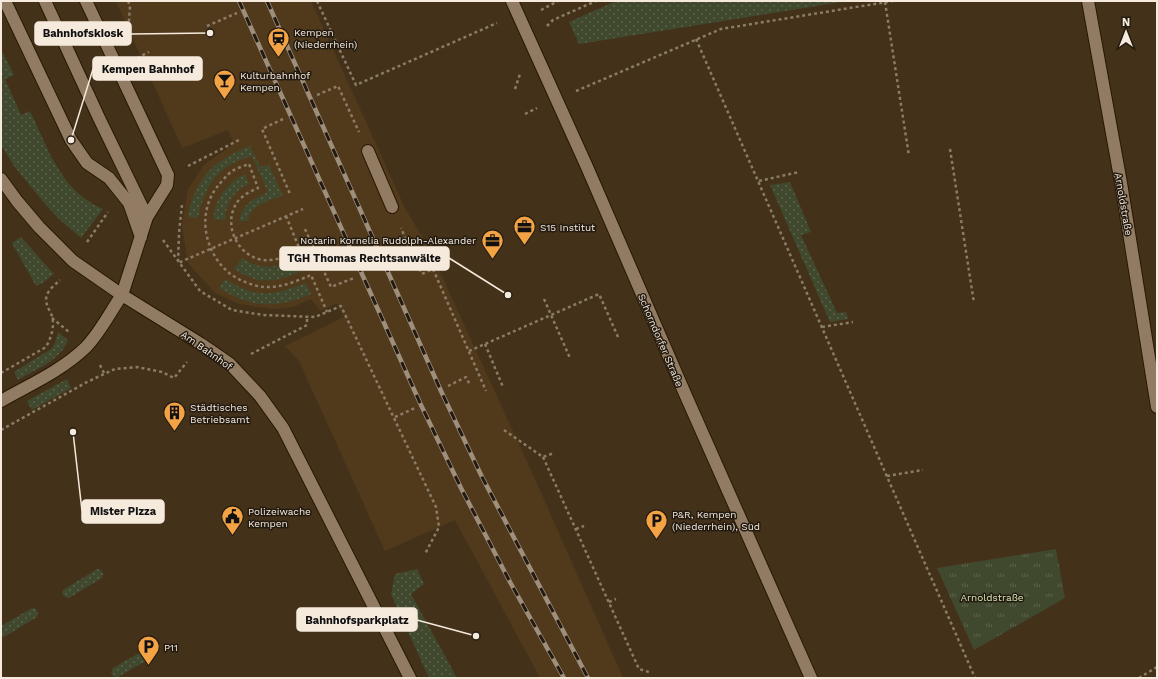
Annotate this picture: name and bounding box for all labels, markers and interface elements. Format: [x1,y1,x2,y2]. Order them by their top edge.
north arrow [1106,12,1146,52]
text: N [1122,16,1130,29]
callout: Bahnhofskiosk [35,22,131,45]
station icon: Kempen (Niederrhein) [266,25,292,58]
text: Bahnhofskiosk [43,27,123,40]
place label: Kempen (Niederrhein) [294,27,357,50]
callout: Kempen Bahnhof [93,57,202,80]
text: Kempen Bahnhof [102,63,195,76]
bar icon: Kulturbahnhof Kempen [211,68,237,101]
place label: Kulturbahnhof Kempen [240,70,310,93]
street label: Arnoldstraße [1113,172,1134,236]
office icon: S15 Institut [512,214,538,247]
place label: S15 Institut [540,222,596,233]
office icon: Notarin Kornelia Rudolph-Alexander [479,227,505,260]
place label: Notarin Kornelia Rudolph-Alexander [300,235,476,246]
callout: TGH Thomas Rechtsanwälte [280,247,449,270]
text: TGH Thomas Rechtsanwälte [287,252,441,265]
street label: Schorndorfer Straße [636,292,685,388]
street label: Am Bahnhof [179,329,235,372]
building icon: Städtisches Betriebsamt [161,400,187,433]
place label: Städtisches Betriebsamt [190,402,251,425]
callout: Mister Pizza [82,500,164,523]
public building icon: Polizeiwache Kempen [220,504,246,537]
text: Mister Pizza [90,505,157,518]
place label: Polizeiwache Kempen [248,506,311,529]
parking icon: P&R, Kempen (Niederrhein), Süd [644,507,670,540]
place label: P&R, Kempen (Niederrhein), Süd [672,509,760,532]
park label: Arnoldstraße [960,592,1024,603]
callout: Bahnhofsparkplatz [297,608,417,631]
text: Bahnhofsparkplatz [305,614,409,627]
parking icon: P11 [135,634,161,667]
place label: P11 [164,642,178,653]

